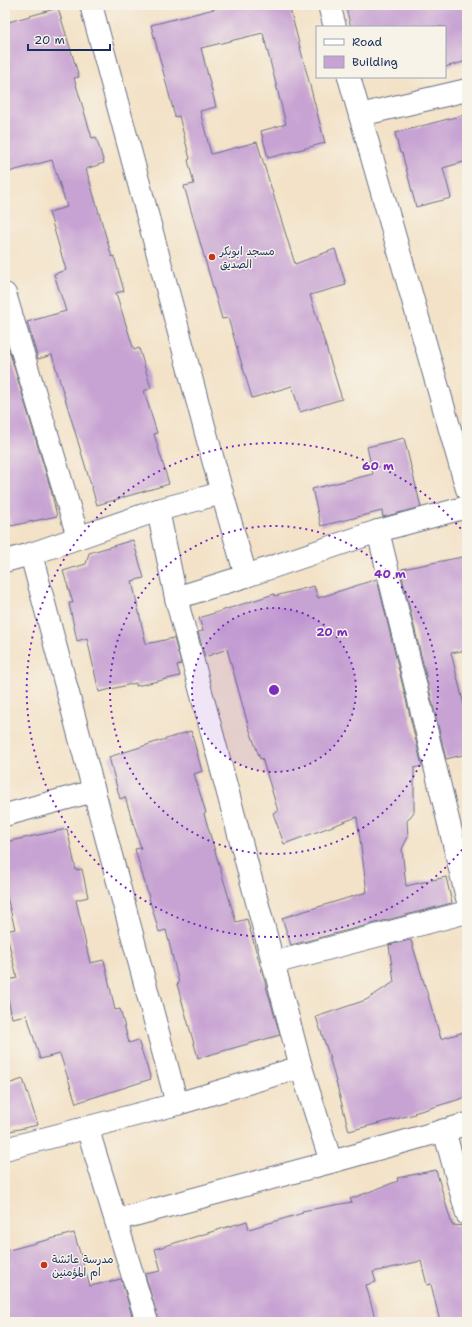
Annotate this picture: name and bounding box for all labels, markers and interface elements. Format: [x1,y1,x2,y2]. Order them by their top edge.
scale bar [28,26,110,52]
legend [316,26,446,78]
text: 20 m [34,32,65,48]
text: Road [352,34,383,50]
text: Building [352,54,398,70]
place label: مسجد ابوبكر الصديق [219,244,275,272]
marker: مسجد ابوبكر الصديق [207,252,217,262]
text: 60 m [362,458,394,474]
text: 40 m [374,566,406,582]
text: 20 m [316,624,348,640]
centre of rings [267,683,281,697]
place label: مدرسة عائشة ام المؤمنين [52,1252,114,1281]
marker: مدرسة عائشة ام المؤمنين [39,1260,49,1270]

